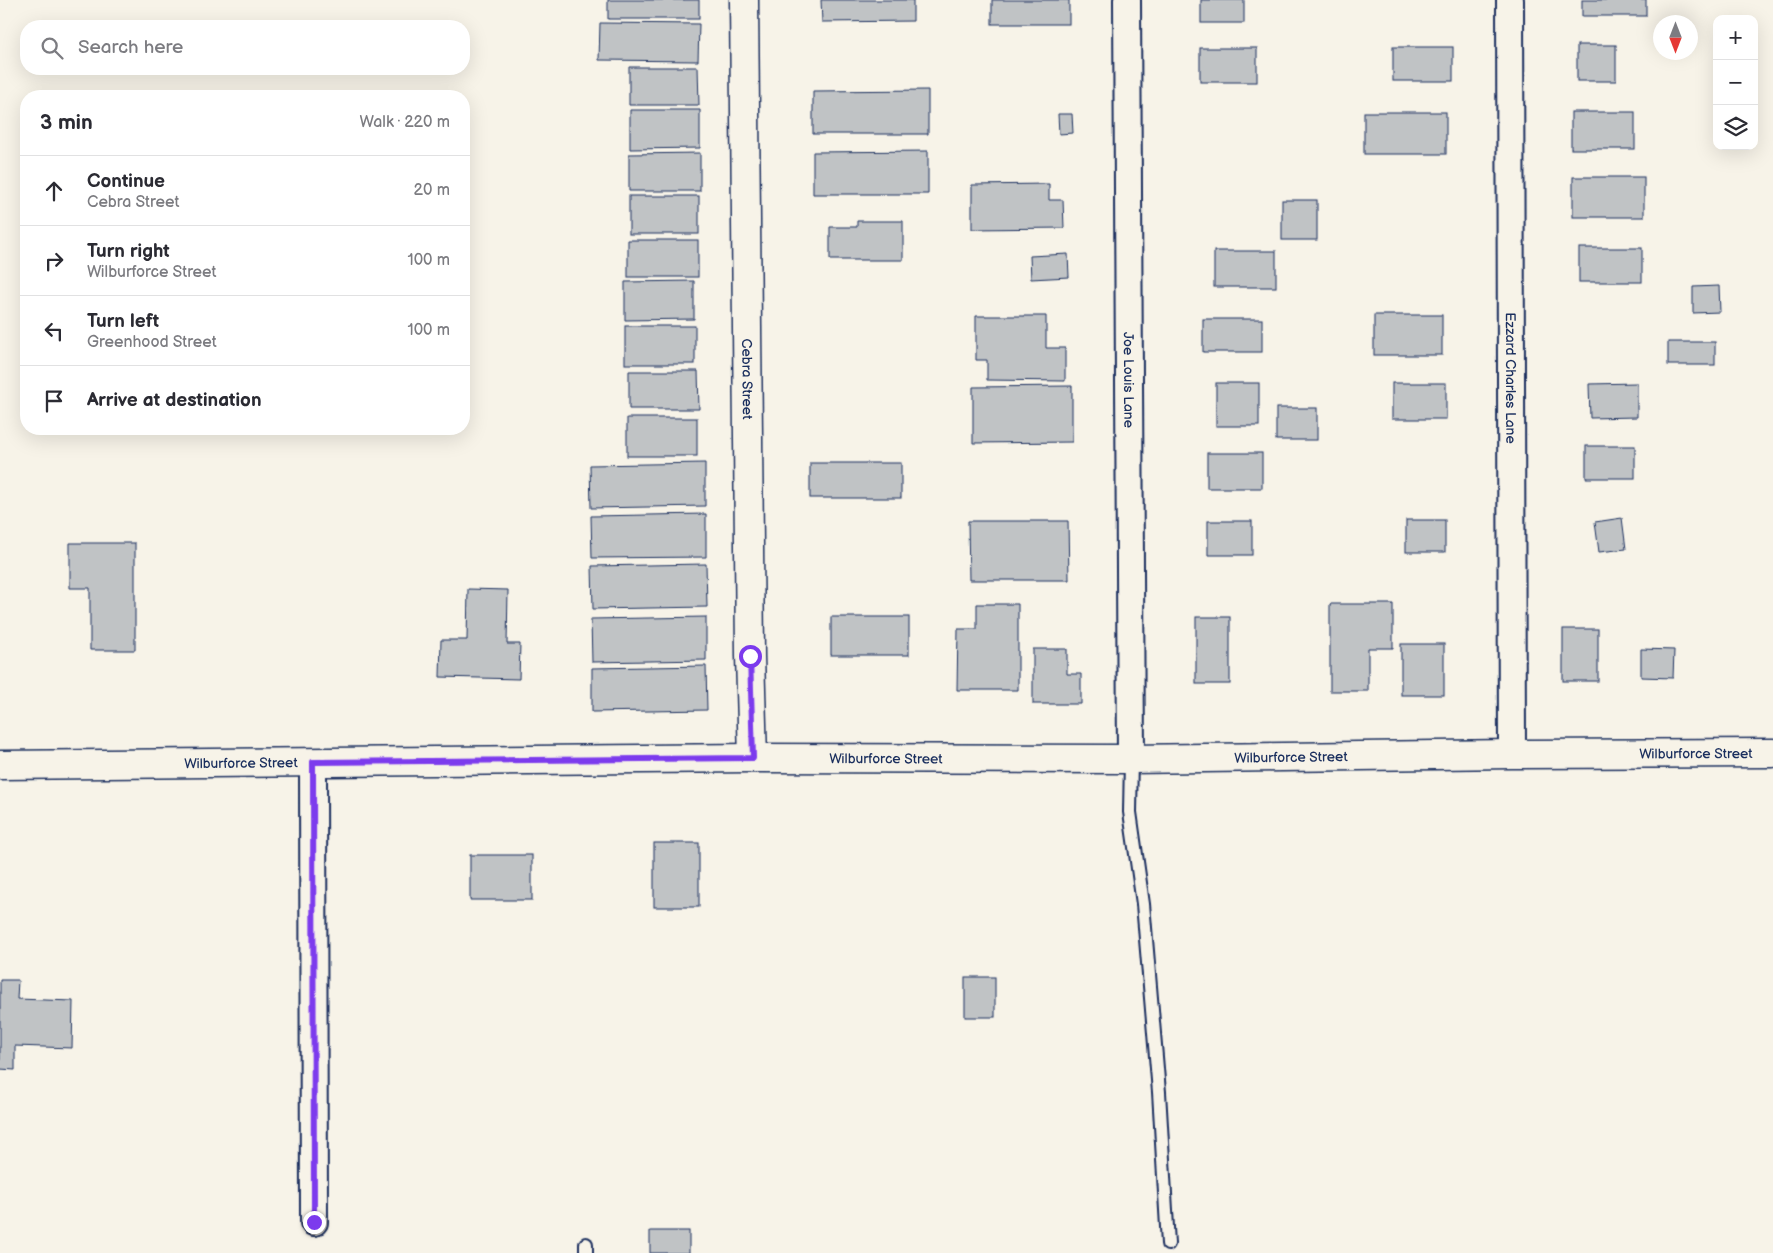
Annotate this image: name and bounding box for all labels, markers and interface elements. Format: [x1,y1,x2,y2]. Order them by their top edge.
north arrow [1653,15,1698,60]
map controls [1713,15,1758,150]
button: + [1713,15,1758,60]
search box [20,20,470,75]
icon: search [38,34,66,62]
text: Search here [78,36,183,59]
button: − [1713,60,1758,105]
button: layers [1713,105,1758,150]
text: 3 min [40,110,93,135]
text: Walk · 220 m [360,113,450,132]
text: Continue [87,170,165,193]
icon: ahead [40,177,68,205]
text: 20 m [414,181,450,200]
text: Cebra Street [87,193,179,212]
text: Turn right [87,240,170,263]
icon: right [40,247,68,275]
text: 100 m [407,251,450,270]
text: Wilburforce Street [87,263,217,282]
text: Turn left [87,310,159,333]
street label: Ezzard Charles Lane [1502,312,1520,444]
icon: left [40,317,68,345]
text: 100 m [407,321,450,340]
street label: Joe Louis Lane [1120,332,1138,428]
text: Greenhood Street [87,333,217,352]
street label: Cebra Street [739,338,756,420]
icon: arrive [40,387,68,415]
text: Arrive at destination [87,389,262,412]
route start [739,645,762,668]
street label: Wilburforce Street [1639,745,1753,762]
street label: Wilburforce Street [1234,748,1348,766]
street label: Wilburforce Street [829,750,943,767]
street label: Wilburforce Street [184,754,298,772]
route end [303,1211,326,1234]

